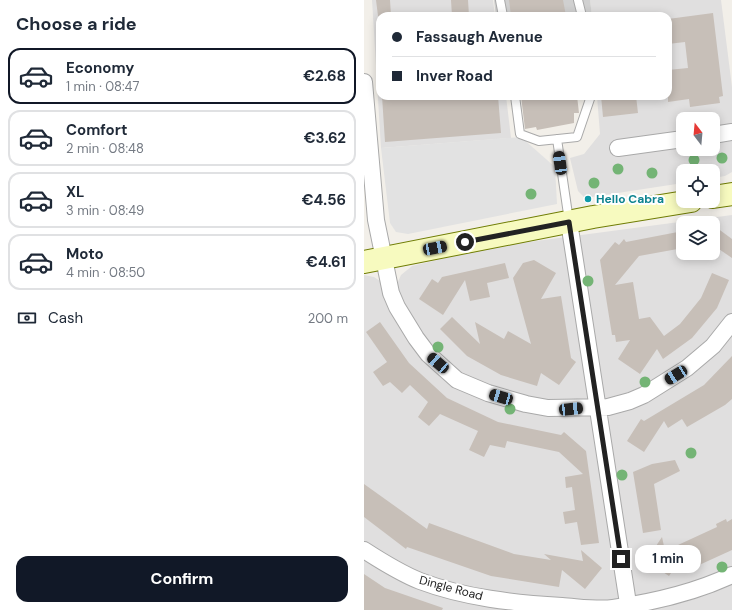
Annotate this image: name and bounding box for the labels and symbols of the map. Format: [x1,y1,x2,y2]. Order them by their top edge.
north arrow [676,112,720,156]
car [552,150,568,176]
place label: Hello Cabra [596,191,664,207]
marker: Hello Cabra [583,194,593,204]
route start [456,233,474,251]
car [422,240,448,256]
car [425,351,451,375]
car [663,364,689,386]
car [488,388,514,406]
car [558,402,584,416]
callout: 1 min [635,545,701,573]
route end [612,550,630,568]
street label: Dingle Road [417,572,485,604]

